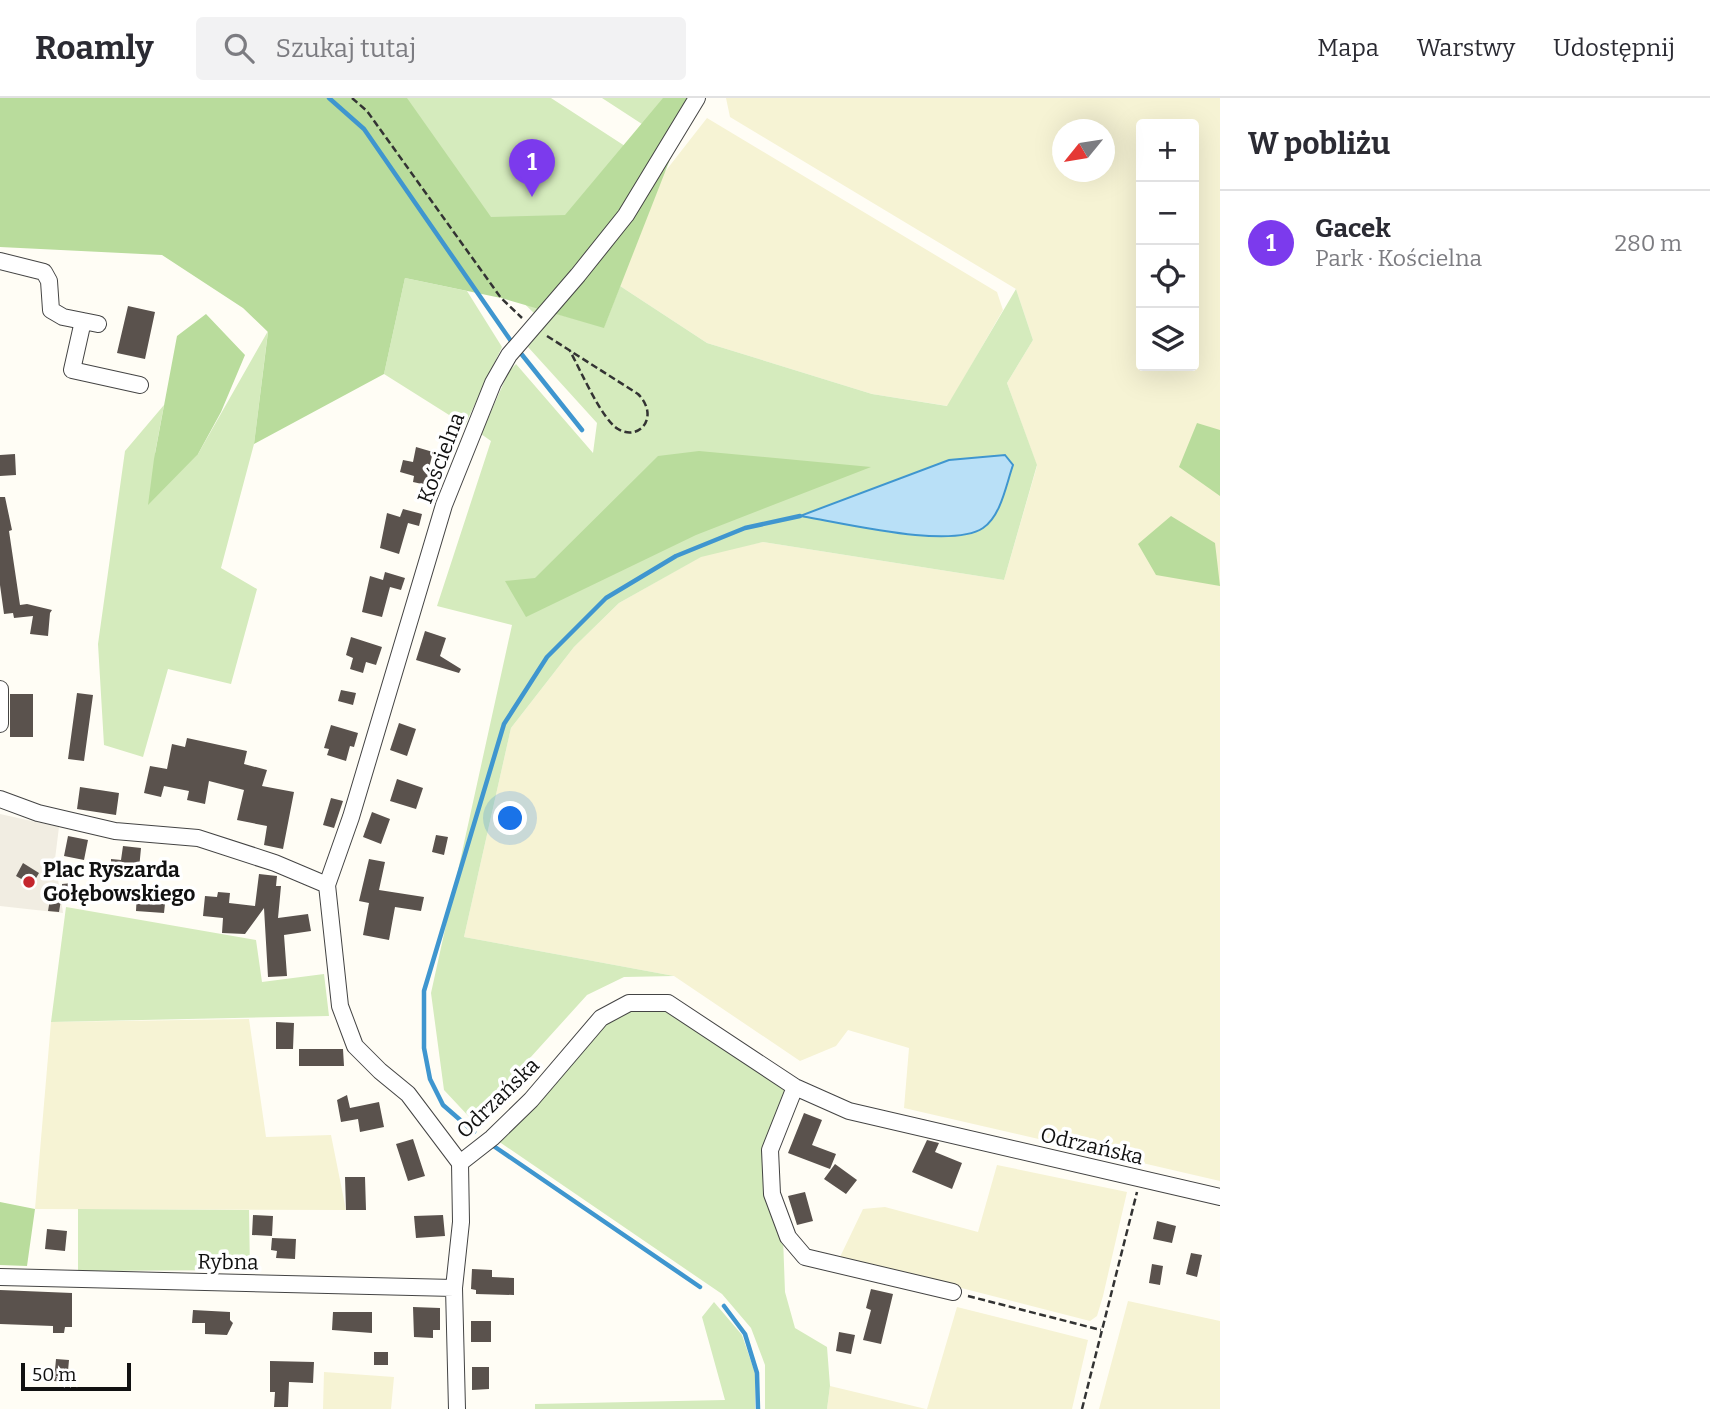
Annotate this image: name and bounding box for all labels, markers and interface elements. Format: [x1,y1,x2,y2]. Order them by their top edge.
search box [196,17,686,80]
text: Roamly [35,28,154,68]
icon: search [220,29,258,67]
text: Szukaj tutaj [276,33,416,64]
text: Mapa [1317,34,1379,62]
text: Warstwy [1417,34,1515,62]
text: Udostępnij [1553,34,1675,62]
north arrow [1052,119,1115,182]
map controls [1136,119,1199,371]
button: + [1136,119,1199,182]
text: W pobliżu [1248,126,1390,162]
pin: 1 [509,139,555,197]
button: − [1136,182,1199,245]
text: Gacek [1315,213,1391,244]
text: 1 [1266,229,1276,257]
text: 280 m [1614,229,1682,257]
text: Park · Kościelna [1315,244,1482,272]
button: locate [1136,245,1199,308]
button: layers [1136,308,1199,371]
street label: Kościelna [412,408,470,507]
your location [493,801,527,835]
place label: Plac Ryszarda Gołębowskiego [43,857,195,907]
marker: Plac Ryszarda Gołębowskiego [21,874,37,890]
street label: Odrzańska [451,1052,545,1144]
street label: Odrzańska [1038,1122,1147,1171]
street label: Rybna [197,1248,259,1276]
scale bar [21,1360,131,1392]
text: 50 m [32,1363,76,1386]

